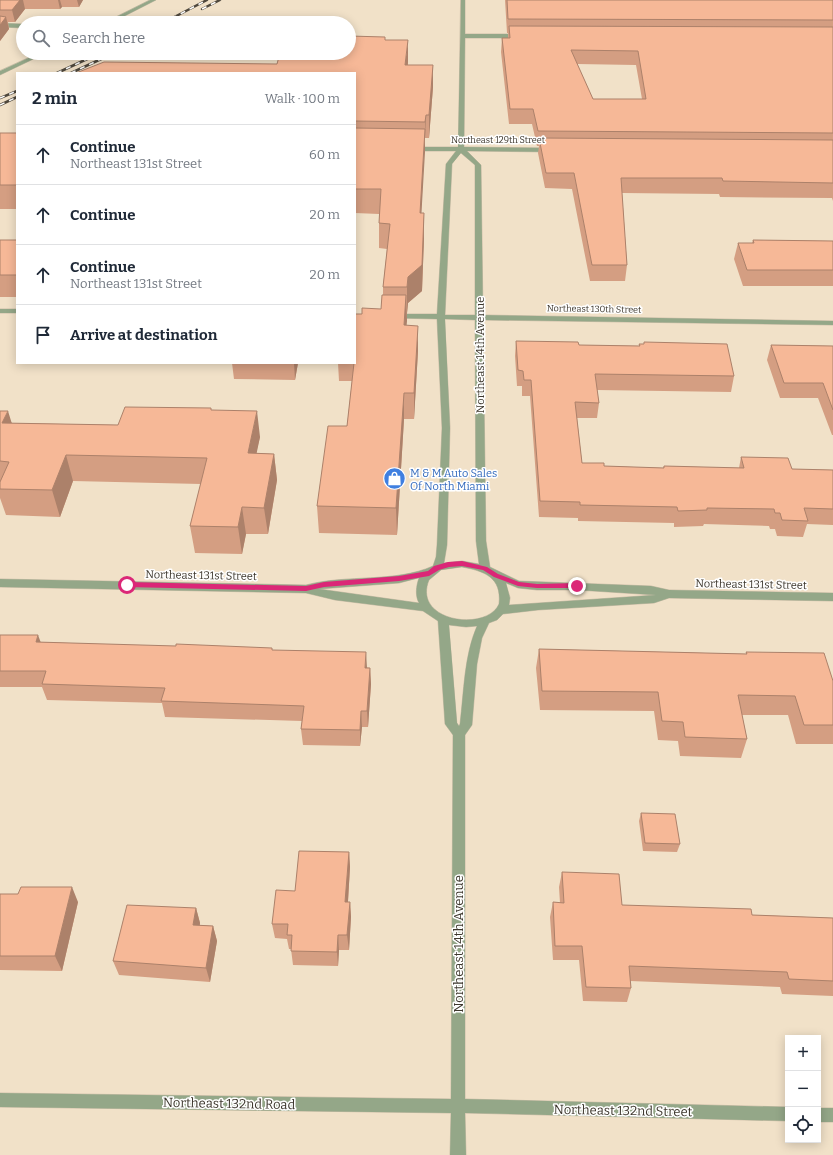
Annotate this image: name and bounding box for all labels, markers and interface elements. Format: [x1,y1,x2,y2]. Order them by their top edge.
search box [16,16,356,60]
icon: search [30,27,52,49]
text: Search here [62,29,145,47]
text: 2 min [32,88,77,109]
text: Walk · 100 m [265,91,340,106]
street label: Northeast 129th Street [451,135,546,145]
text: Continue [70,138,136,156]
icon: ahead [32,144,54,166]
text: 60 m [309,147,340,162]
text: Northeast 131st Street [70,156,202,171]
icon: ahead [32,204,54,226]
text: Continue [70,206,136,224]
text: 20 m [310,207,340,222]
text: Continue [70,258,136,276]
icon: ahead [32,264,54,286]
text: 20 m [310,267,340,282]
text: Northeast 131st Street [70,276,202,291]
street label: Northeast 14th Avenue [474,297,487,413]
street label: Northeast 130th Street [547,303,642,315]
icon: arrive [32,324,54,346]
text: Arrive at destination [70,326,217,344]
shop icon: M & M Auto Sales Of North Miami [381,466,407,492]
place label: M & M Auto Sales Of North Miami [410,467,497,493]
street label: Northeast 131st Street [145,568,257,583]
route start [118,576,136,594]
route end [568,577,586,595]
street label: Northeast 131st Street [695,577,807,592]
street label: Northeast 14th Avenue [451,875,466,1013]
map controls [785,1035,821,1143]
button: + [785,1035,821,1071]
button: − [785,1071,821,1107]
street label: Northeast 132nd Road [163,1095,296,1112]
street label: Northeast 132nd Street [554,1102,693,1119]
button: locate [785,1107,821,1143]

